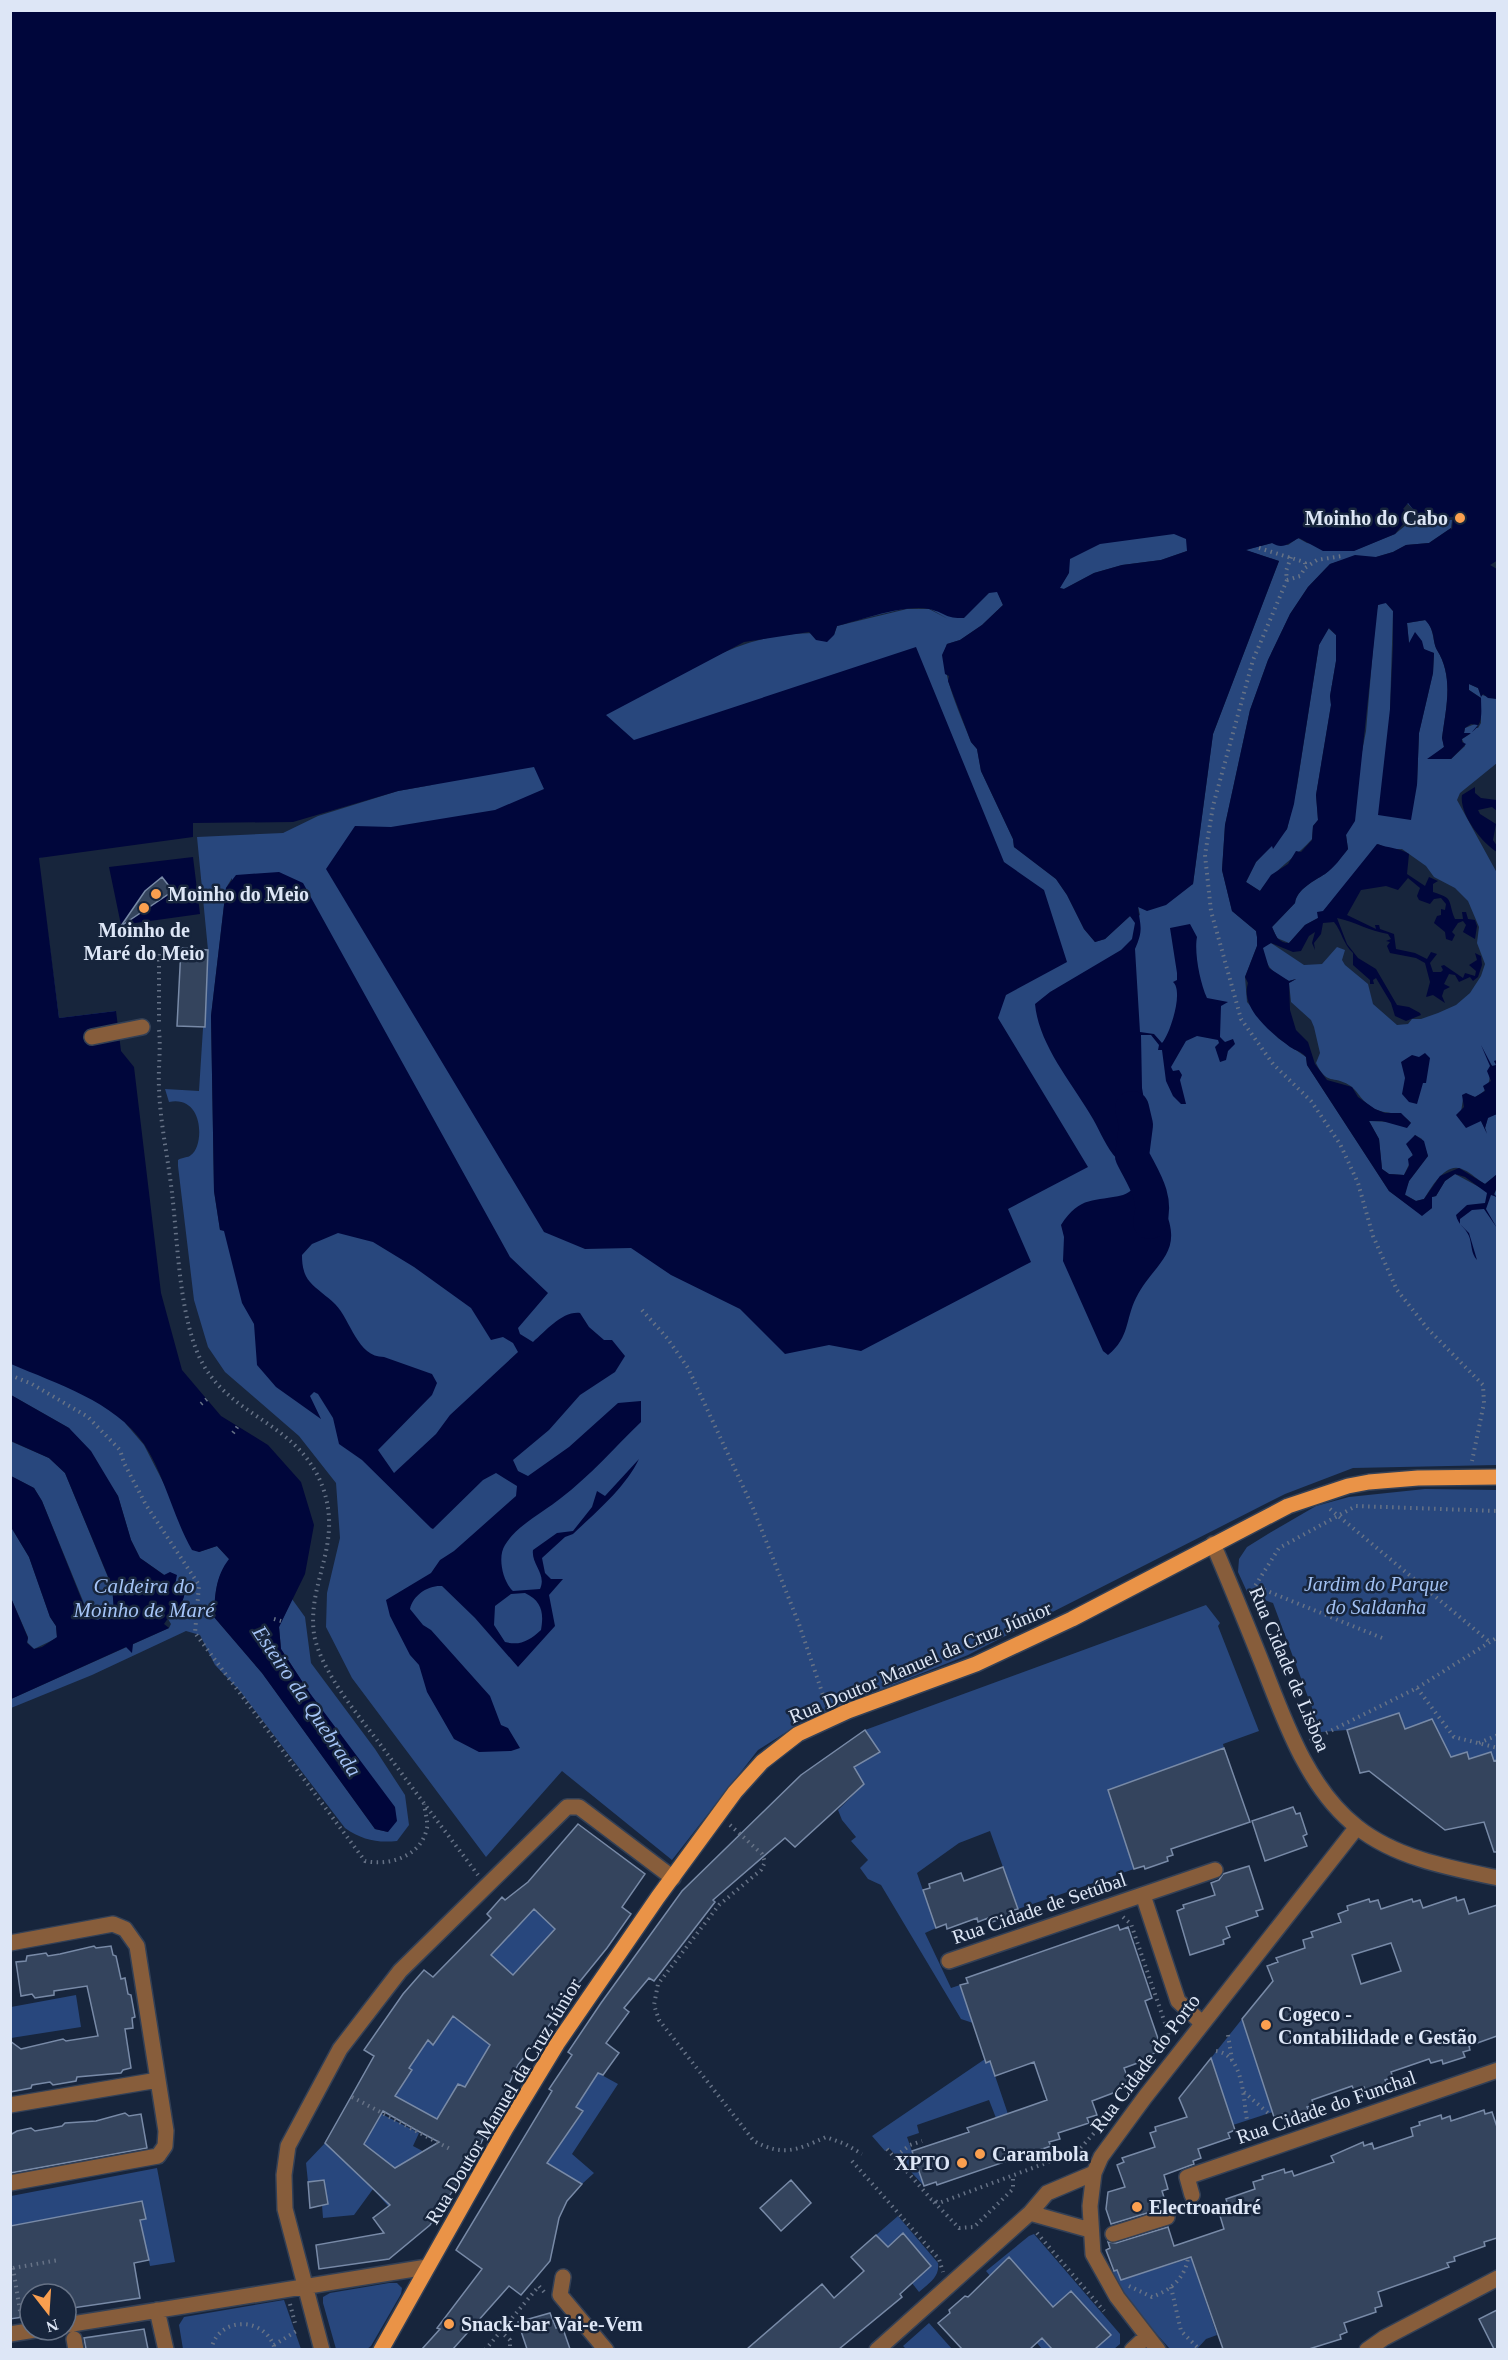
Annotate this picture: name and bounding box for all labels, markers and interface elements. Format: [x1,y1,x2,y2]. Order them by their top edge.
place label: Moinho do Cabo [1305,507,1448,529]
marker: Moinho do Cabo [1453,511,1467,525]
place label: Moinho do Meio [168,883,309,905]
marker: Moinho do Meio [149,887,163,901]
marker: Moinho de Maré do Meio [137,901,151,915]
place label: Moinho de Maré do Meio [83,919,205,964]
park label: Jardim do Parque do Saldanha [1304,1573,1448,1618]
water label: Caldeira do Moinho de Maré [72,1574,216,1622]
street label: Rua Cidade de Lisboa [1245,1583,1335,1755]
street label: Rua Doutor Manuel da Cruz Júnior [786,1597,1055,1727]
water label: Esteiro da Quebrada [247,1620,366,1781]
street label: Rua Cidade de Setúbal [949,1868,1129,1948]
street label: Rua Doutor Manuel da Cruz Júnior [421,1974,585,2228]
street label: Rua Cidade do Porto [1086,1990,1204,2136]
place label: Cogeco - Contabilidade e Gestão [1278,2003,1477,2048]
marker: Cogeco - Contabilidade e Gestão [1259,2018,1273,2032]
street label: Rua Cidade do Funchal [1233,2066,1419,2148]
place label: Carambola [992,2143,1089,2165]
marker: Carambola [973,2147,987,2161]
place label: XPTO [895,2152,950,2174]
marker: XPTO [955,2156,969,2170]
place label: Electroandré [1149,2196,1261,2218]
marker: Electroandré [1130,2200,1144,2214]
north arrow [18,2282,78,2342]
place label: Snack-bar Vai-e-Vem [461,2313,643,2335]
text: N [44,2316,60,2336]
marker: Snack-bar Vai-e-Vem [442,2317,456,2331]

